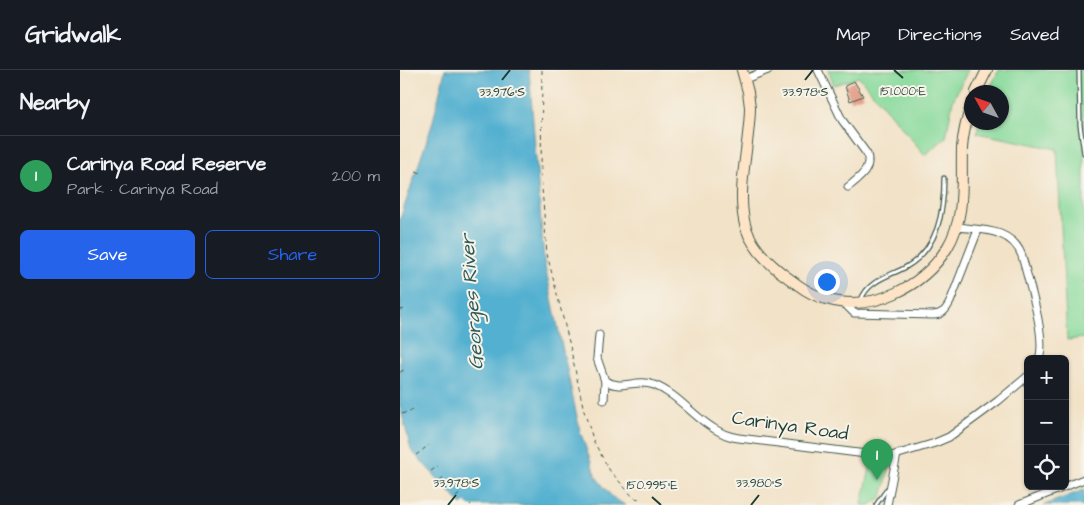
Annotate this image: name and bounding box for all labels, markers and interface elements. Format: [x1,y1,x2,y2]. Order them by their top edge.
text: Gridwalk [25,18,121,52]
text: Map [836,22,870,47]
text: Directions [898,22,982,47]
text: Saved [1010,22,1059,47]
text: 151.000°E [880,83,926,100]
text: 33.976°S [479,84,525,101]
text: 33.978°S [782,84,828,101]
north arrow [964,85,1009,130]
text: Nearby [20,88,90,117]
text: Carinya Road Reserve [67,151,266,178]
text: 1 [35,165,37,187]
text: 200 m [332,165,380,187]
text: Park · Carinya Road [67,178,218,200]
button: Save [20,230,195,279]
button: Share [205,230,380,279]
water label: Georges River [453,231,492,371]
your location [814,269,840,295]
map controls [1024,355,1069,490]
button: + [1024,355,1069,400]
button: − [1024,400,1069,445]
street label: Carinya Road [730,404,850,449]
pin: 1 [861,439,893,480]
button: locate [1024,445,1069,490]
text: 33.978°S [433,475,479,492]
text: 33.980°S [736,475,783,492]
text: 150.995°E [626,477,678,494]

